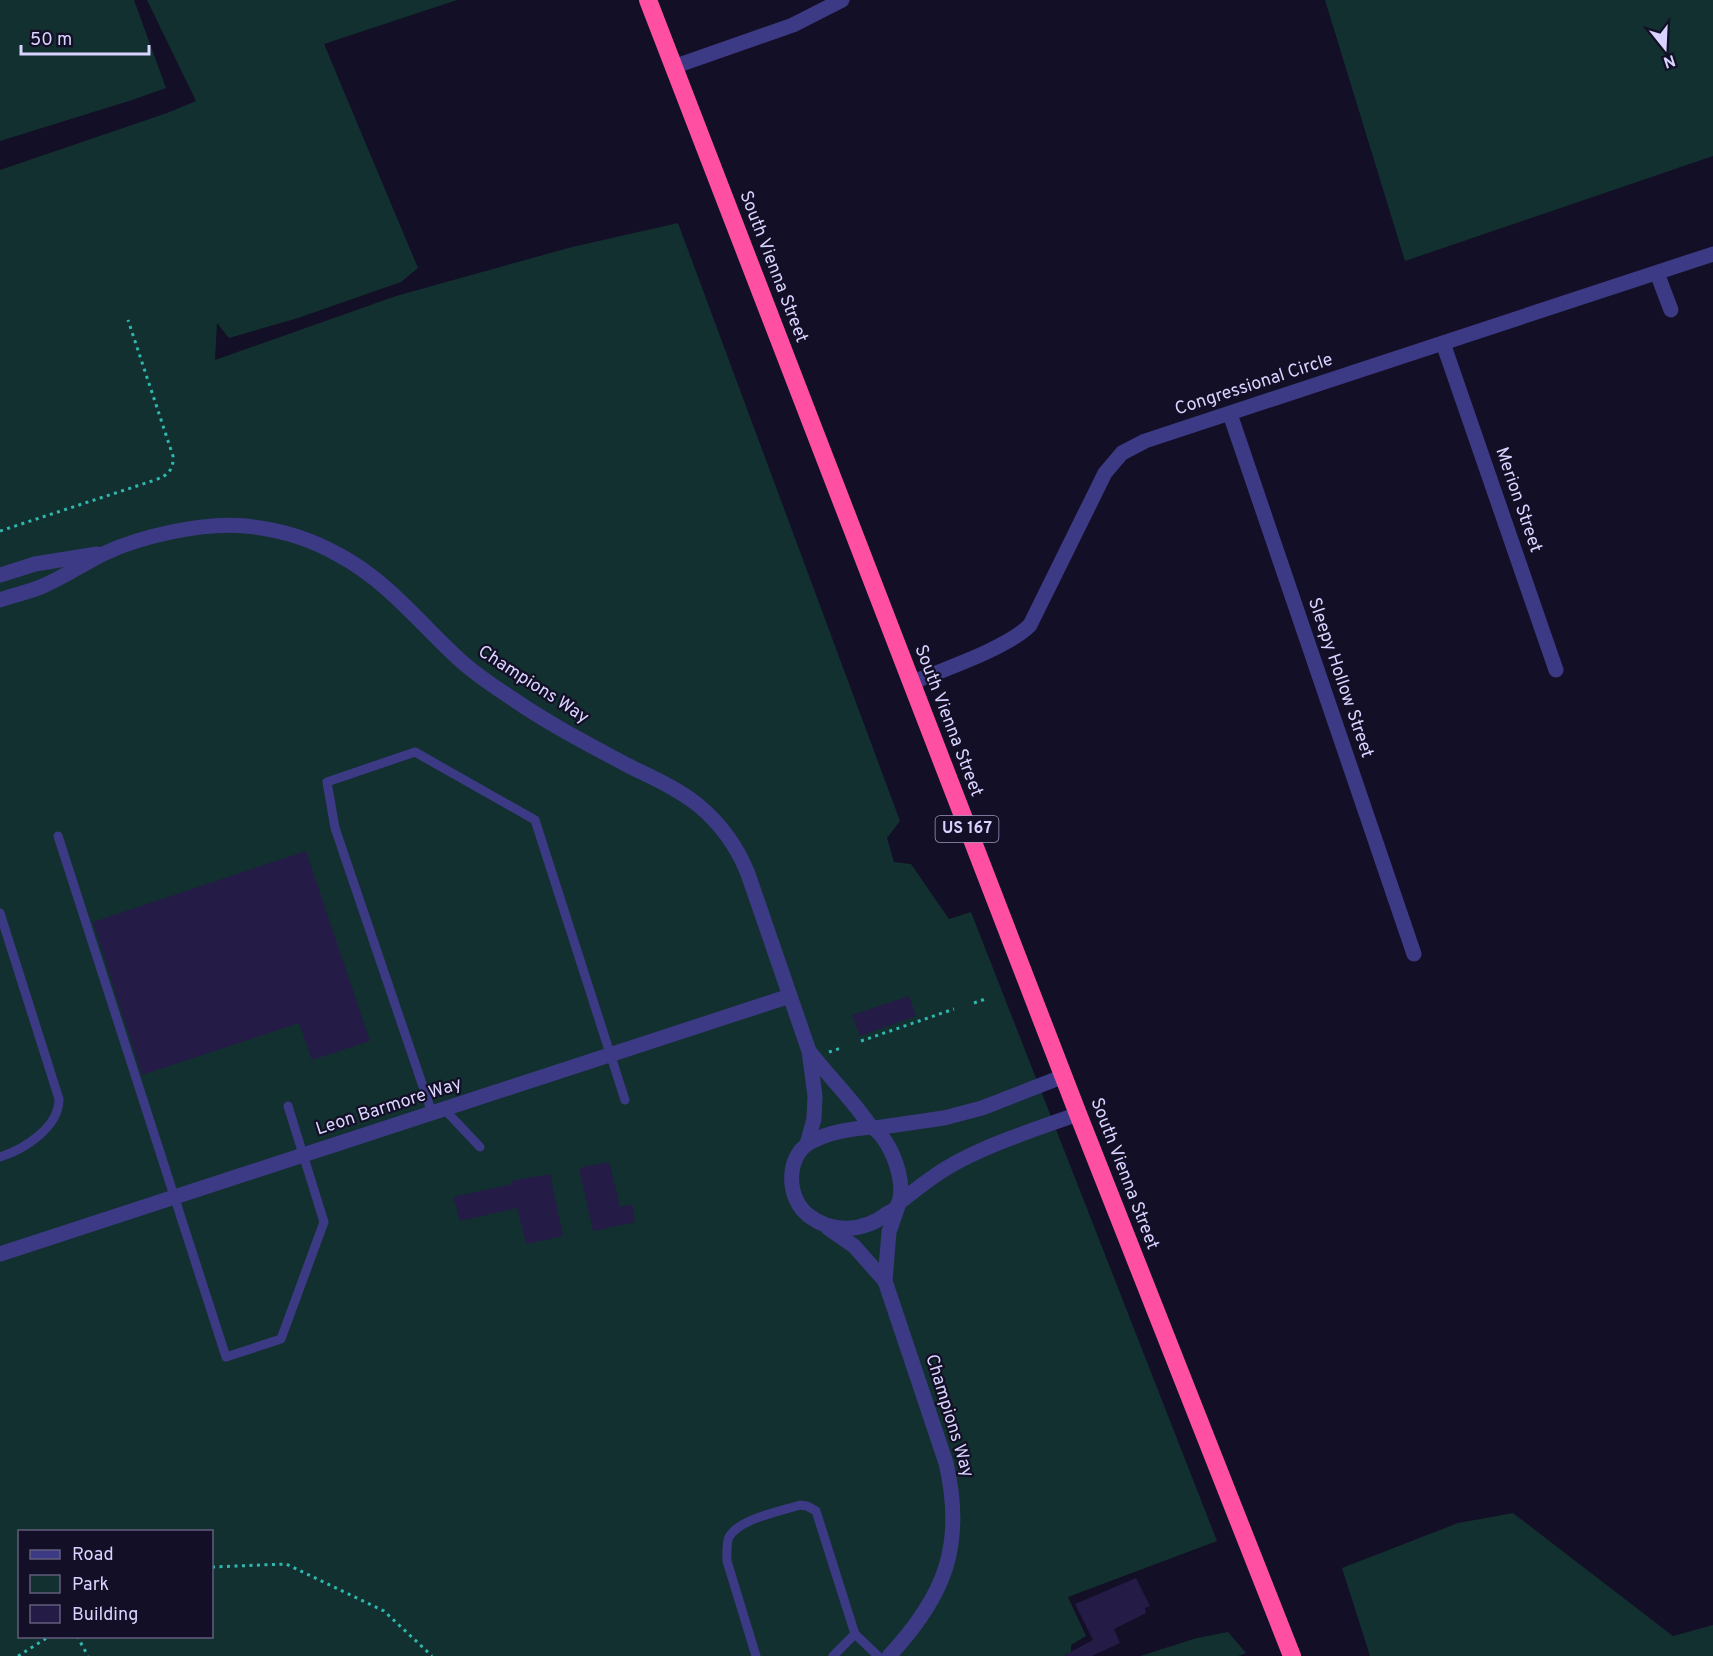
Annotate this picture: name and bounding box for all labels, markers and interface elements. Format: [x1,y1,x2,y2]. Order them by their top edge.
scale bar [21,18,148,56]
north arrow [1635,18,1695,78]
text: 50 m [30,29,72,52]
text: N [1660,49,1678,72]
street label: South Vienna Street [733,188,813,346]
street label: Congressional Circle [1172,349,1336,421]
street label: Merion Street [1489,444,1547,556]
street label: Sleepy Hollow Street [1302,595,1378,761]
street label: Champions Way [473,641,593,729]
street label: South Vienna Street [908,642,988,800]
road number: US 167 [936,816,998,842]
street label: Leon Barmore Way [313,1073,465,1141]
street label: South Vienna Street [1084,1095,1164,1253]
street label: Champions Way [919,1352,979,1480]
legend [18,1530,213,1638]
text: Road [72,1544,114,1567]
text: Park [72,1574,109,1597]
text: Building [72,1604,138,1627]

